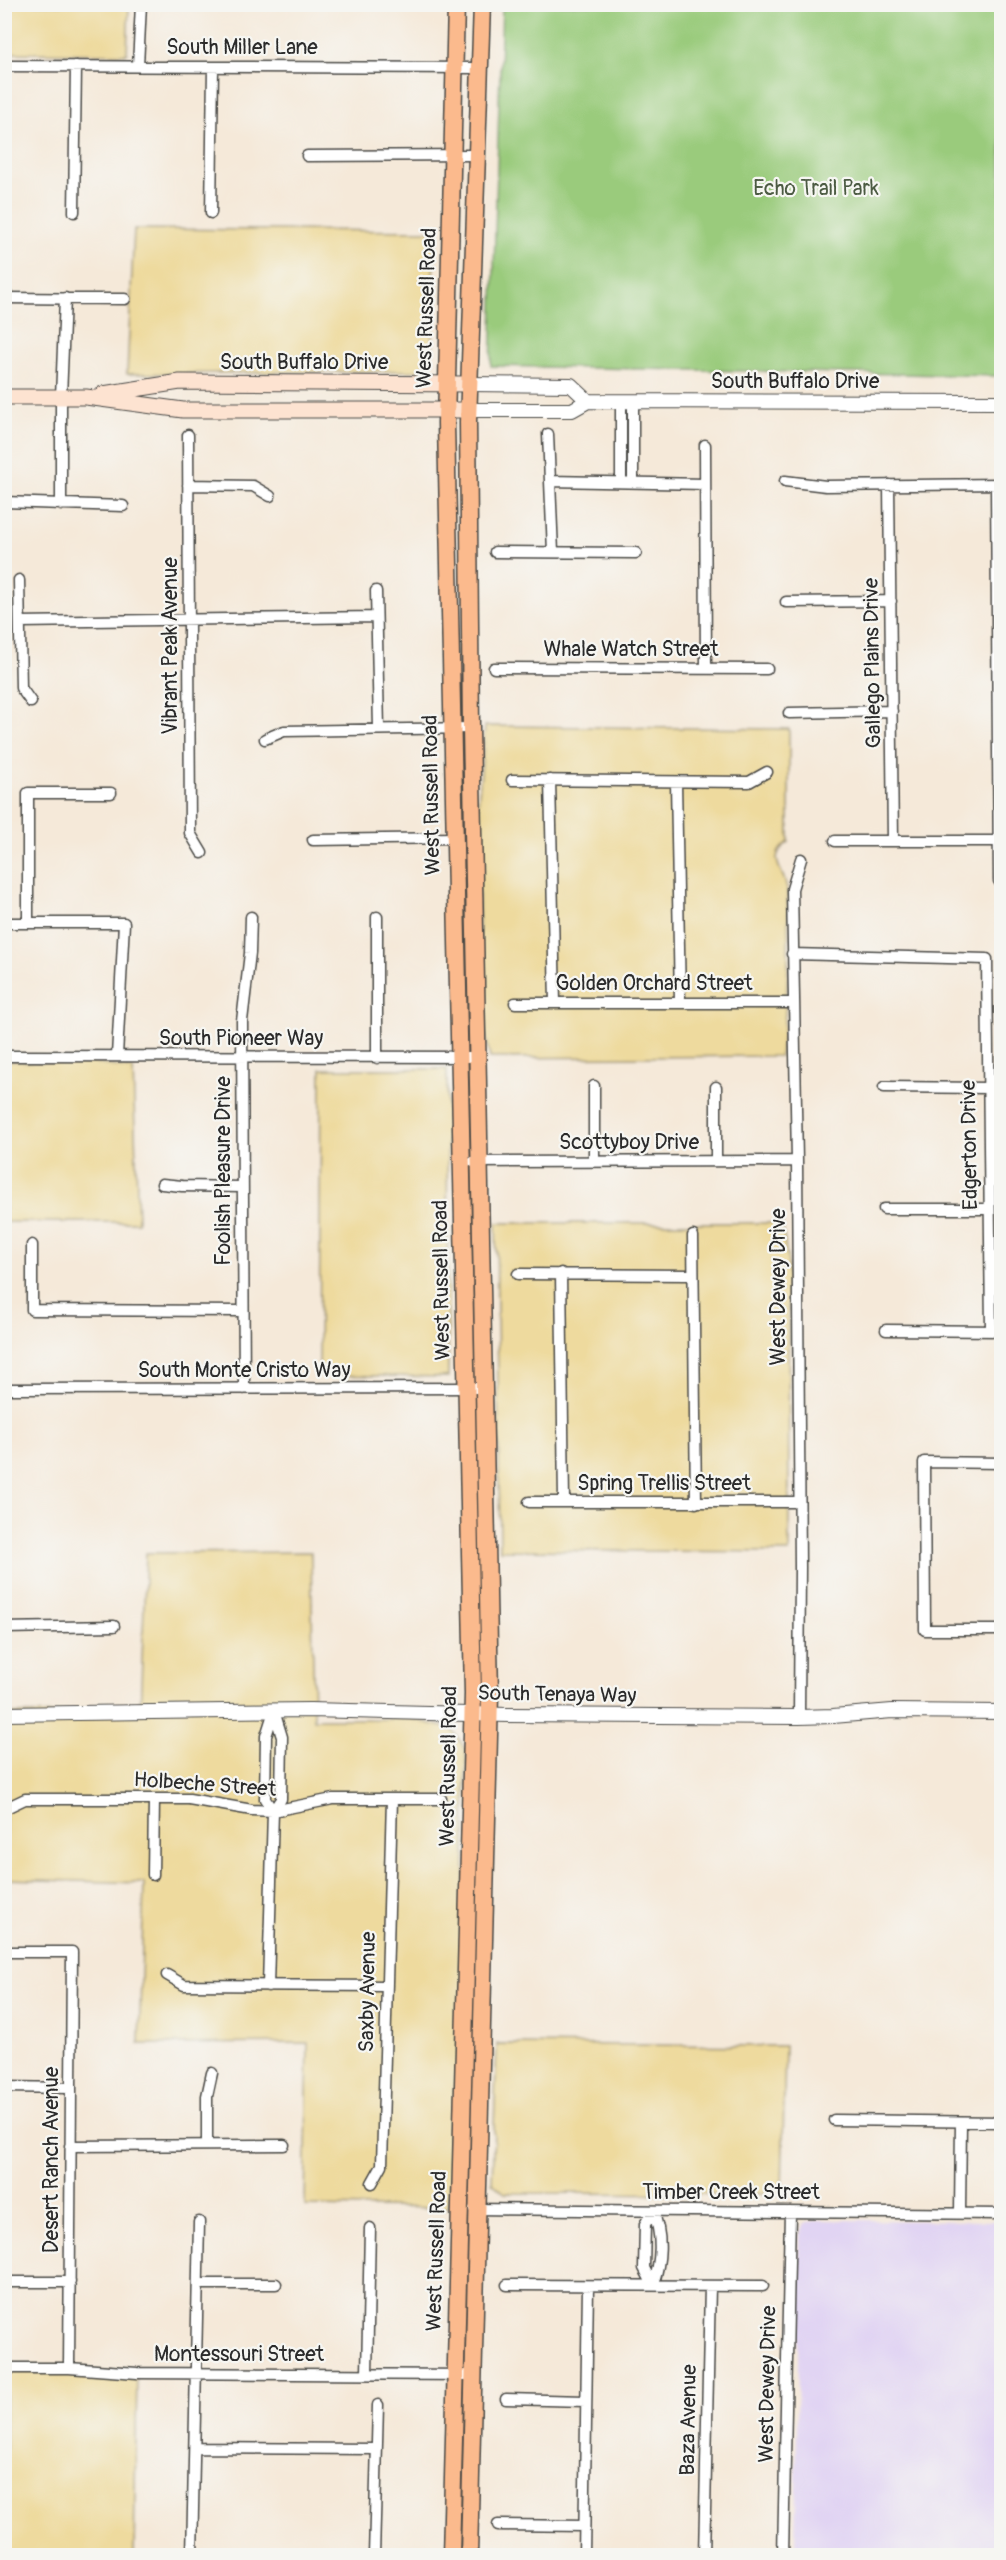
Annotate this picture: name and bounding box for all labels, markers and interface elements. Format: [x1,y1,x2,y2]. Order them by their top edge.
street label: South Miller Lane [166,34,318,61]
park label: Echo Trail Park [753,175,879,202]
street label: West Russell Road [410,227,443,389]
street label: South Buffalo Drive [220,349,389,376]
street label: South Buffalo Drive [711,368,880,395]
street label: Vibrant Peak Avenue [157,557,184,735]
street label: Gallego Plains Drive [858,577,887,748]
street label: Whale Watch Street [543,636,719,663]
street label: West Russell Road [417,714,446,876]
street label: Golden Orchard Street [555,970,753,997]
street label: South Pioneer Way [159,1025,323,1052]
street label: Foolish Pleasure Drive [210,1075,237,1266]
street label: Edgerton Drive [955,1079,984,1210]
street label: Scottyboy Drive [559,1129,700,1156]
street label: West Russell Road [427,1199,456,1361]
street label: West Dewey Drive [765,1208,792,1366]
street label: South Monte Cristo Way [138,1357,350,1384]
street label: Spring Trellis Street [577,1470,751,1497]
street label: South Tenaya Way [477,1680,637,1709]
street label: West Russell Road [434,1685,463,1847]
street label: Holbeche Street [133,1766,278,1803]
street label: Saxby Avenue [353,1931,382,2053]
street label: Desert Ranch Avenue [38,2066,65,2253]
street label: West Russell Road [420,2170,453,2332]
street label: Timber Creek Street [642,2179,820,2206]
street label: West Dewey Drive [753,2305,782,2463]
street label: Montessouri Street [154,2341,325,2368]
street label: Baza Avenue [674,2363,703,2476]

